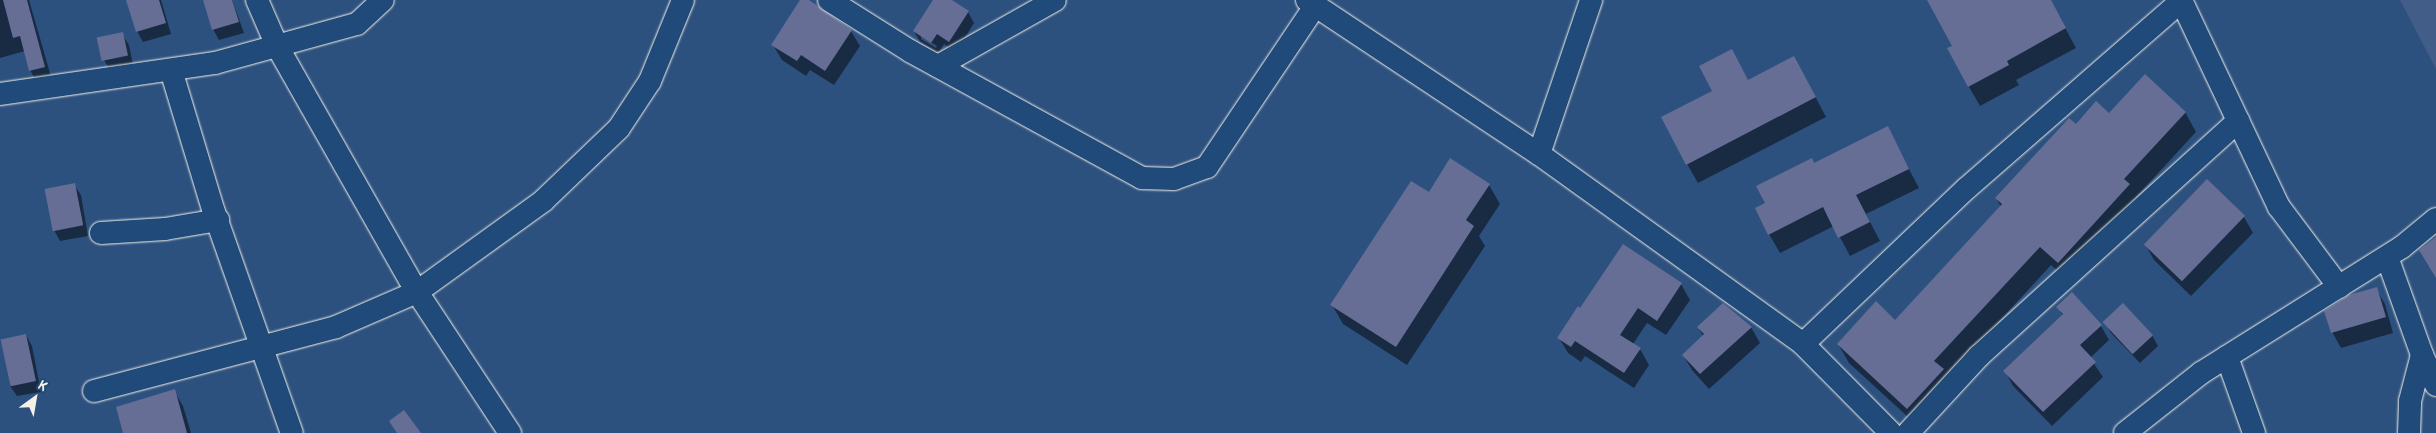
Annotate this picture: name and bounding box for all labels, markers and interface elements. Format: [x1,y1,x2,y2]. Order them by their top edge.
north arrow [10,373,60,423]
text: K [35,375,51,395]

